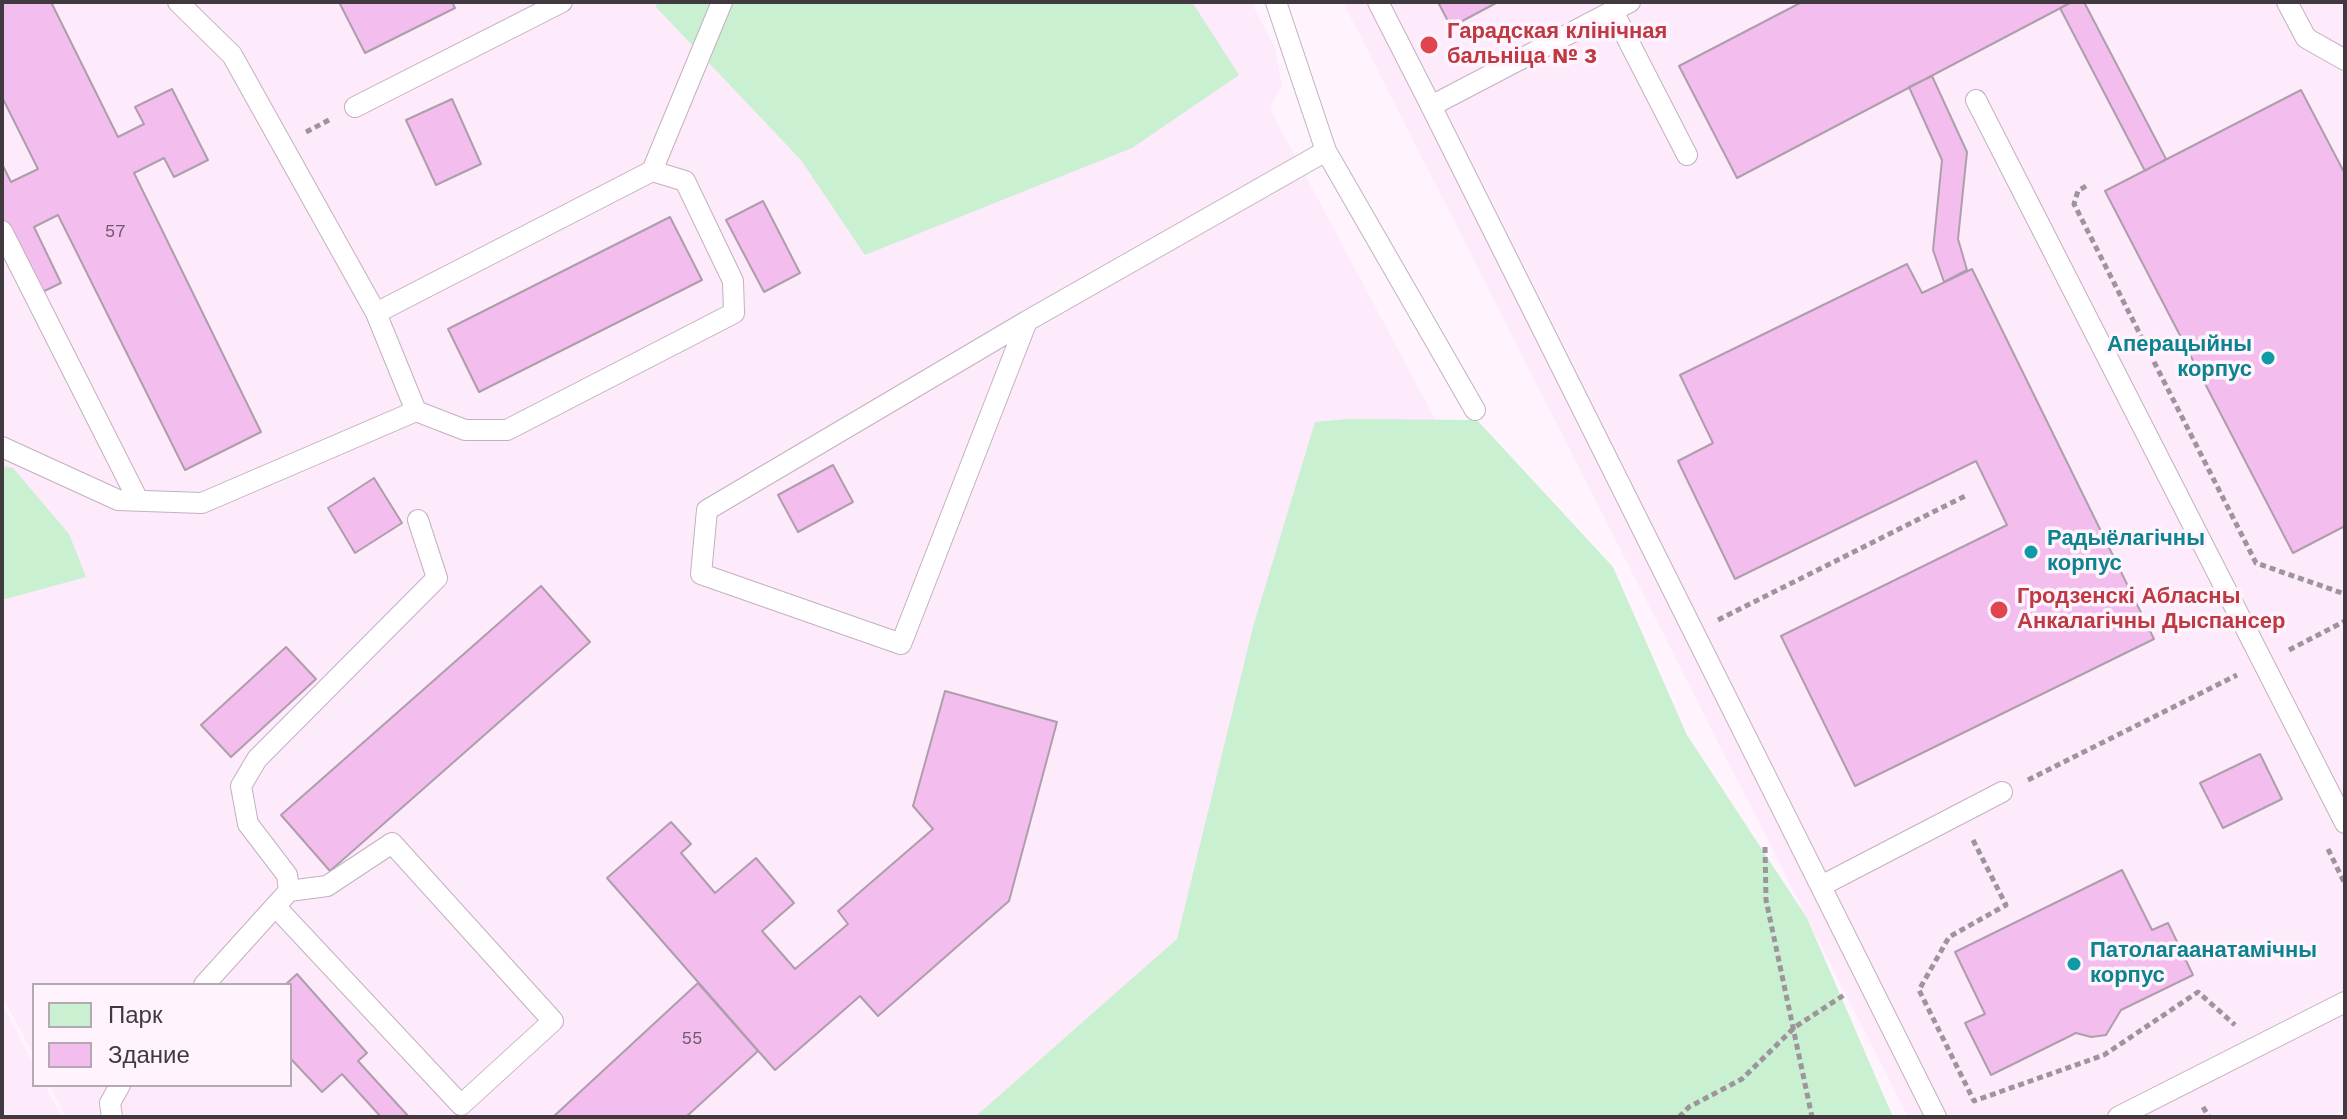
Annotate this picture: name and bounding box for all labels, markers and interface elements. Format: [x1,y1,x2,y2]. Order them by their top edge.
place label: Гарадская клінічная бальніца № 3 [1447,19,1667,70]
marker: Гарадская клінічная бальніца № 3 [1418,34,1440,56]
house number: 57 [105,221,125,243]
place label: Аперацыйны корпус [2107,332,2252,384]
marker: Аперацыйны корпус [2259,349,2277,367]
place label: Радыёлагічны корпус [2047,526,2205,578]
marker: Радыёлагічны корпус [2022,543,2040,561]
place label: Гродзенскі Абласны Анкалагічны Дыспансер [2017,584,2285,636]
marker: Гродзенскі Абласны Анкалагічны Дыспансер [1988,599,2010,621]
place label: Патолагаанатамічны корпус [2090,938,2317,990]
marker: Патолагаанатамічны корпус [2065,955,2083,973]
legend [32,983,292,1087]
text: Парк [108,1001,162,1029]
house number: 55 [682,1028,702,1050]
text: Здание [108,1041,190,1069]

